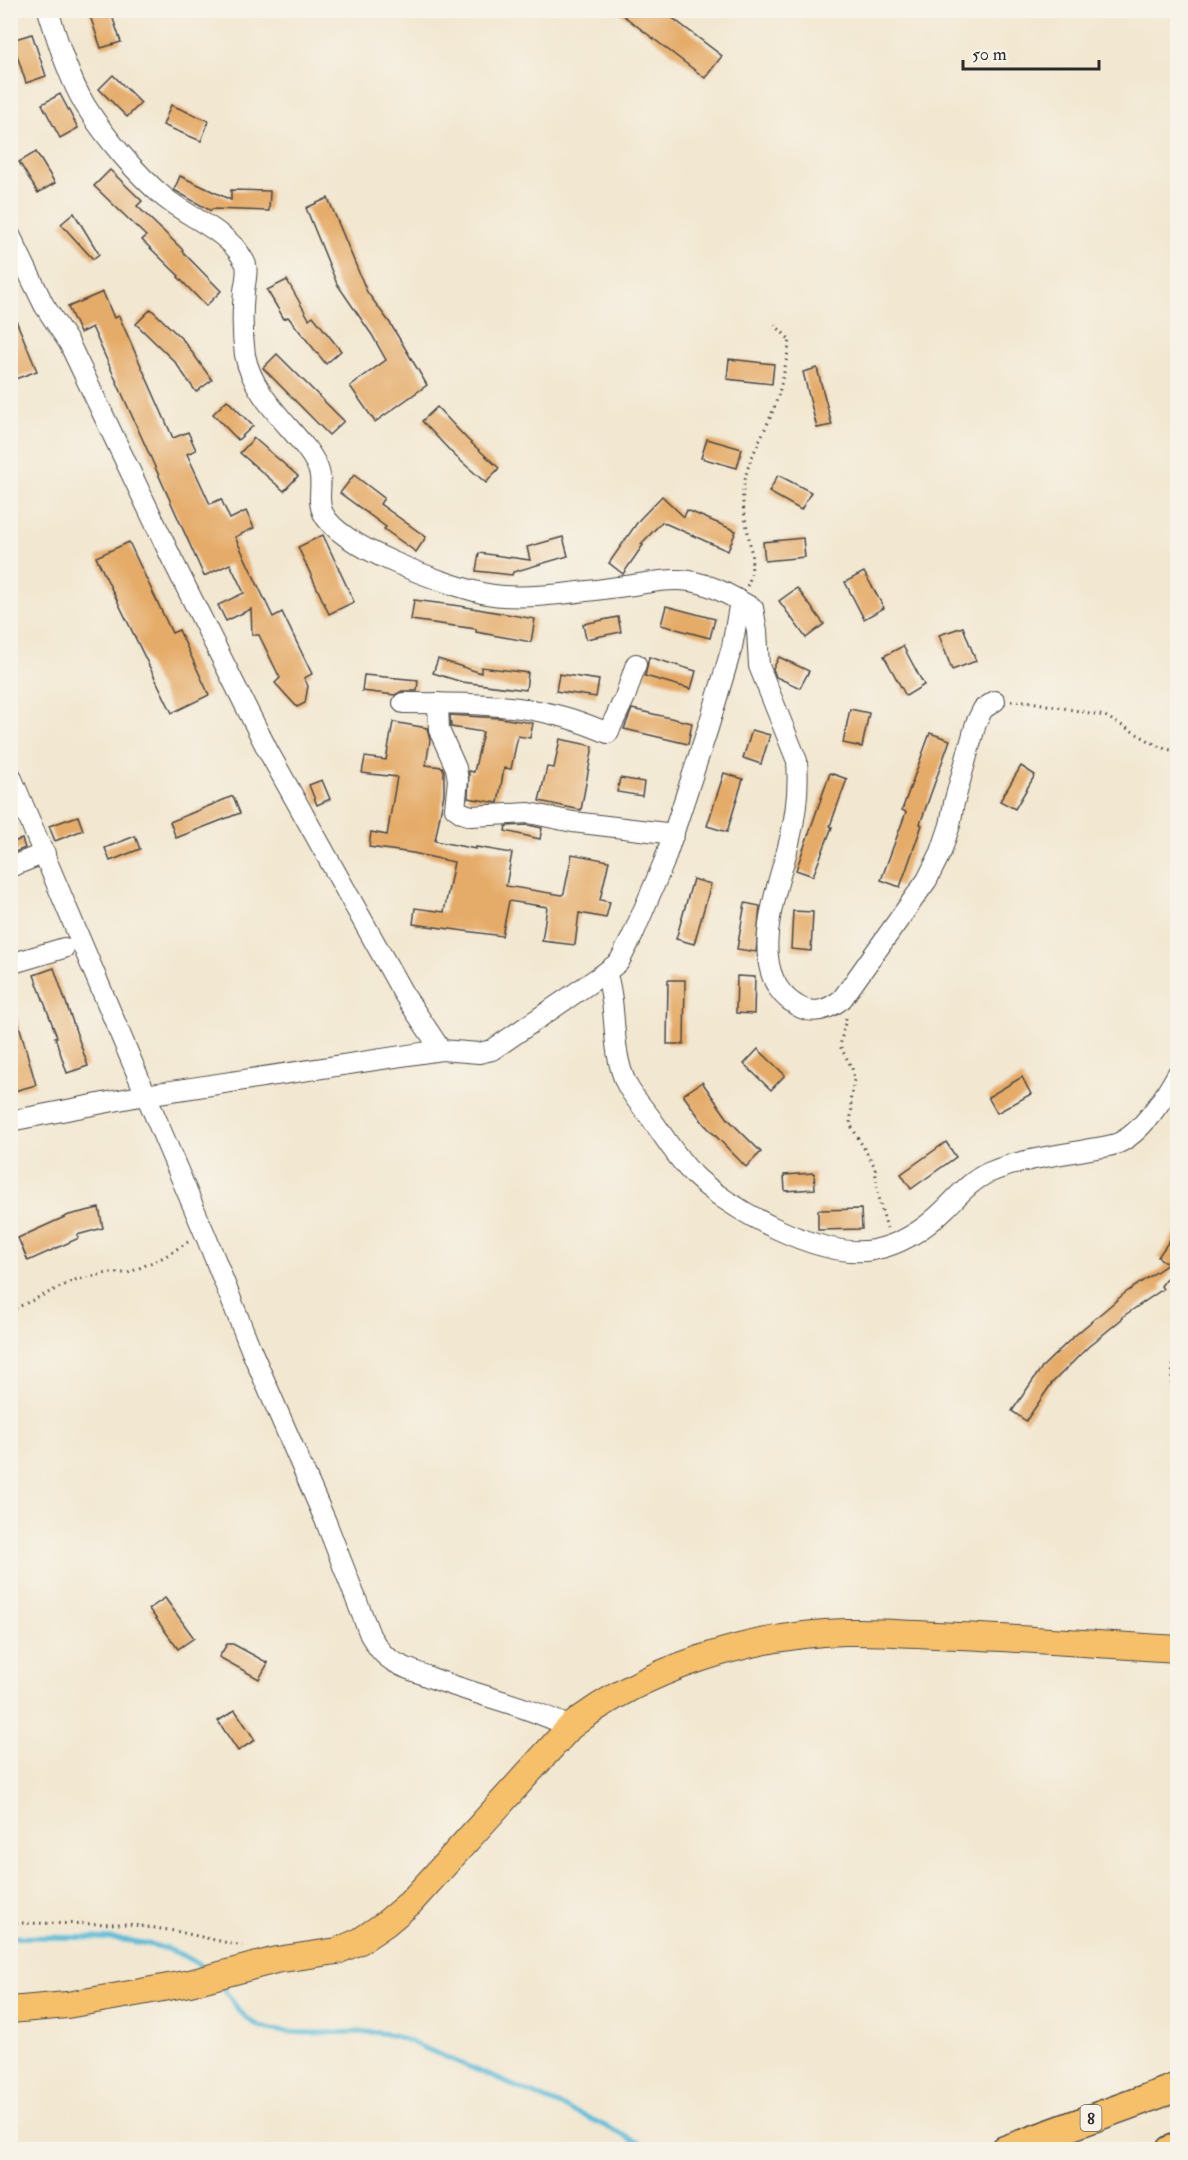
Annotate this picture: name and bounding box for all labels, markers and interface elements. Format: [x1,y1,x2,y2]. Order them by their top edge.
scale bar [963,33,1100,71]
text: 50 m [972,43,1007,66]
road number: 8 [1080,2105,1102,2131]

